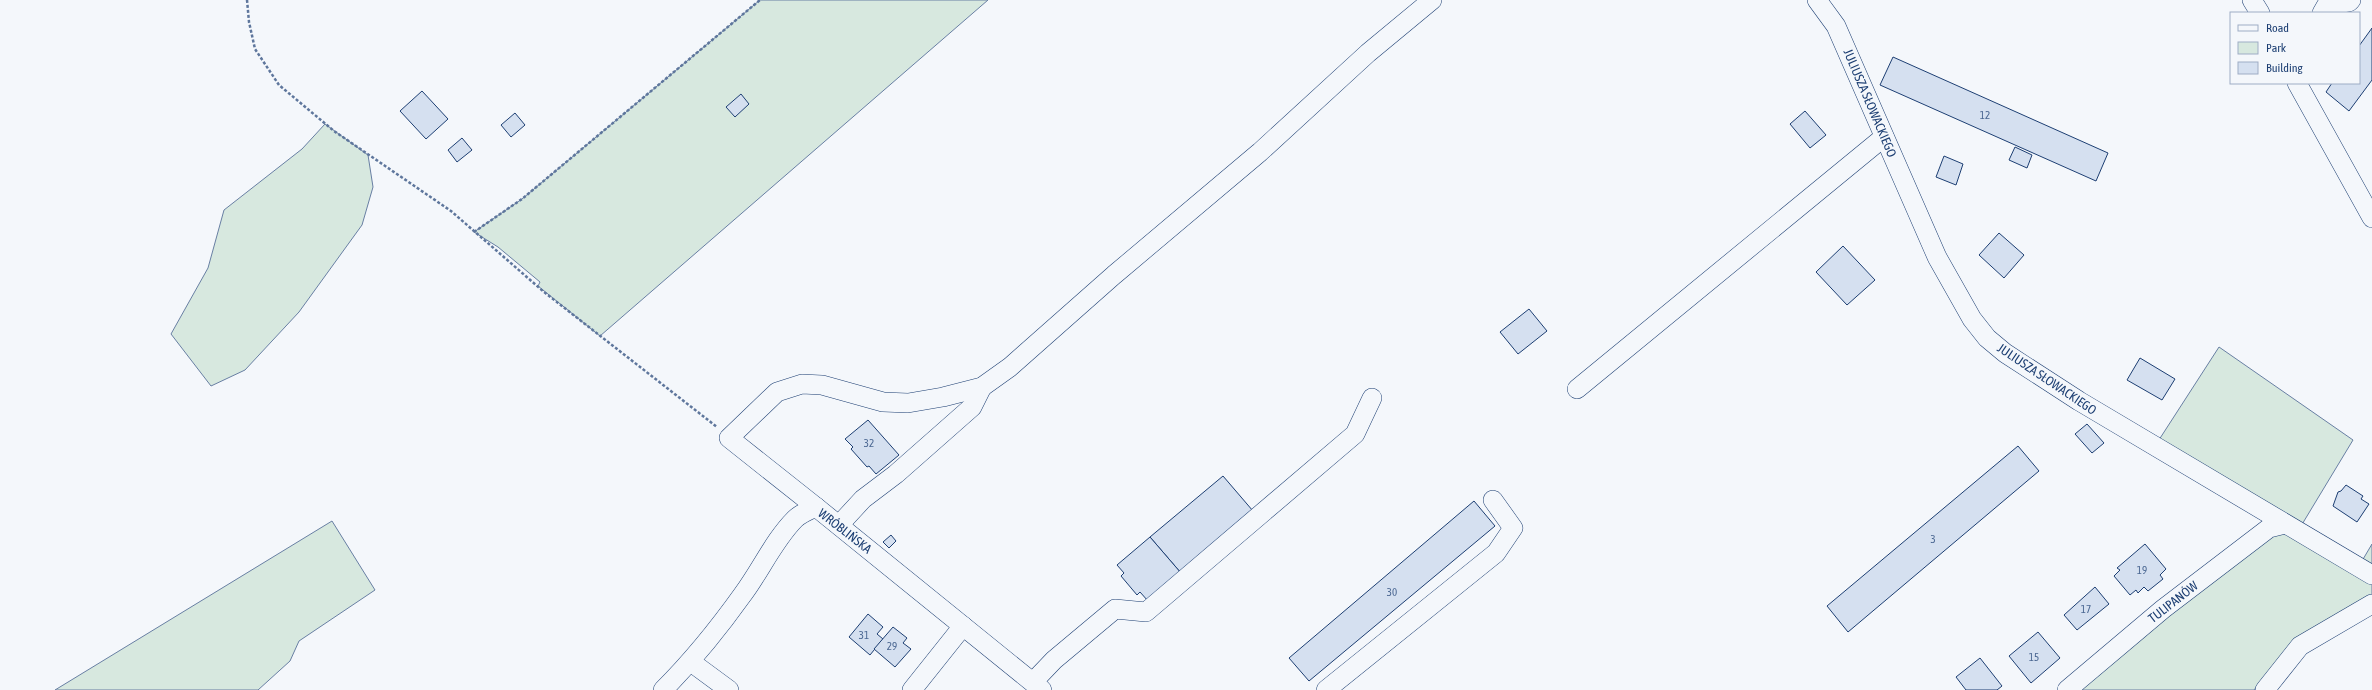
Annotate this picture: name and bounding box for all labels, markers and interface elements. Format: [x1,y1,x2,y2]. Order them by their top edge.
legend [2230,12,2360,84]
text: Road [2266,21,2289,35]
text: Park [2266,41,2287,55]
street label: JULIUSZA SŁOWACKIEGO [1840,47,1900,160]
text: Building [2266,61,2304,75]
house number: 12 [1980,109,1990,121]
street label: JULIUSZA SŁOWACKIEGO [1995,340,2100,418]
house number: 32 [864,437,874,449]
street label: WRÓBLIŃSKA [815,505,875,557]
house number: 3 [1930,533,1936,545]
house number: 19 [2137,564,2147,576]
street label: TULIPANÓW [2145,578,2201,626]
house number: 30 [1387,586,1397,598]
house number: 17 [2081,603,2091,615]
house number: 31 [859,629,869,641]
house number: 29 [887,640,897,652]
house number: 15 [2029,651,2039,663]

